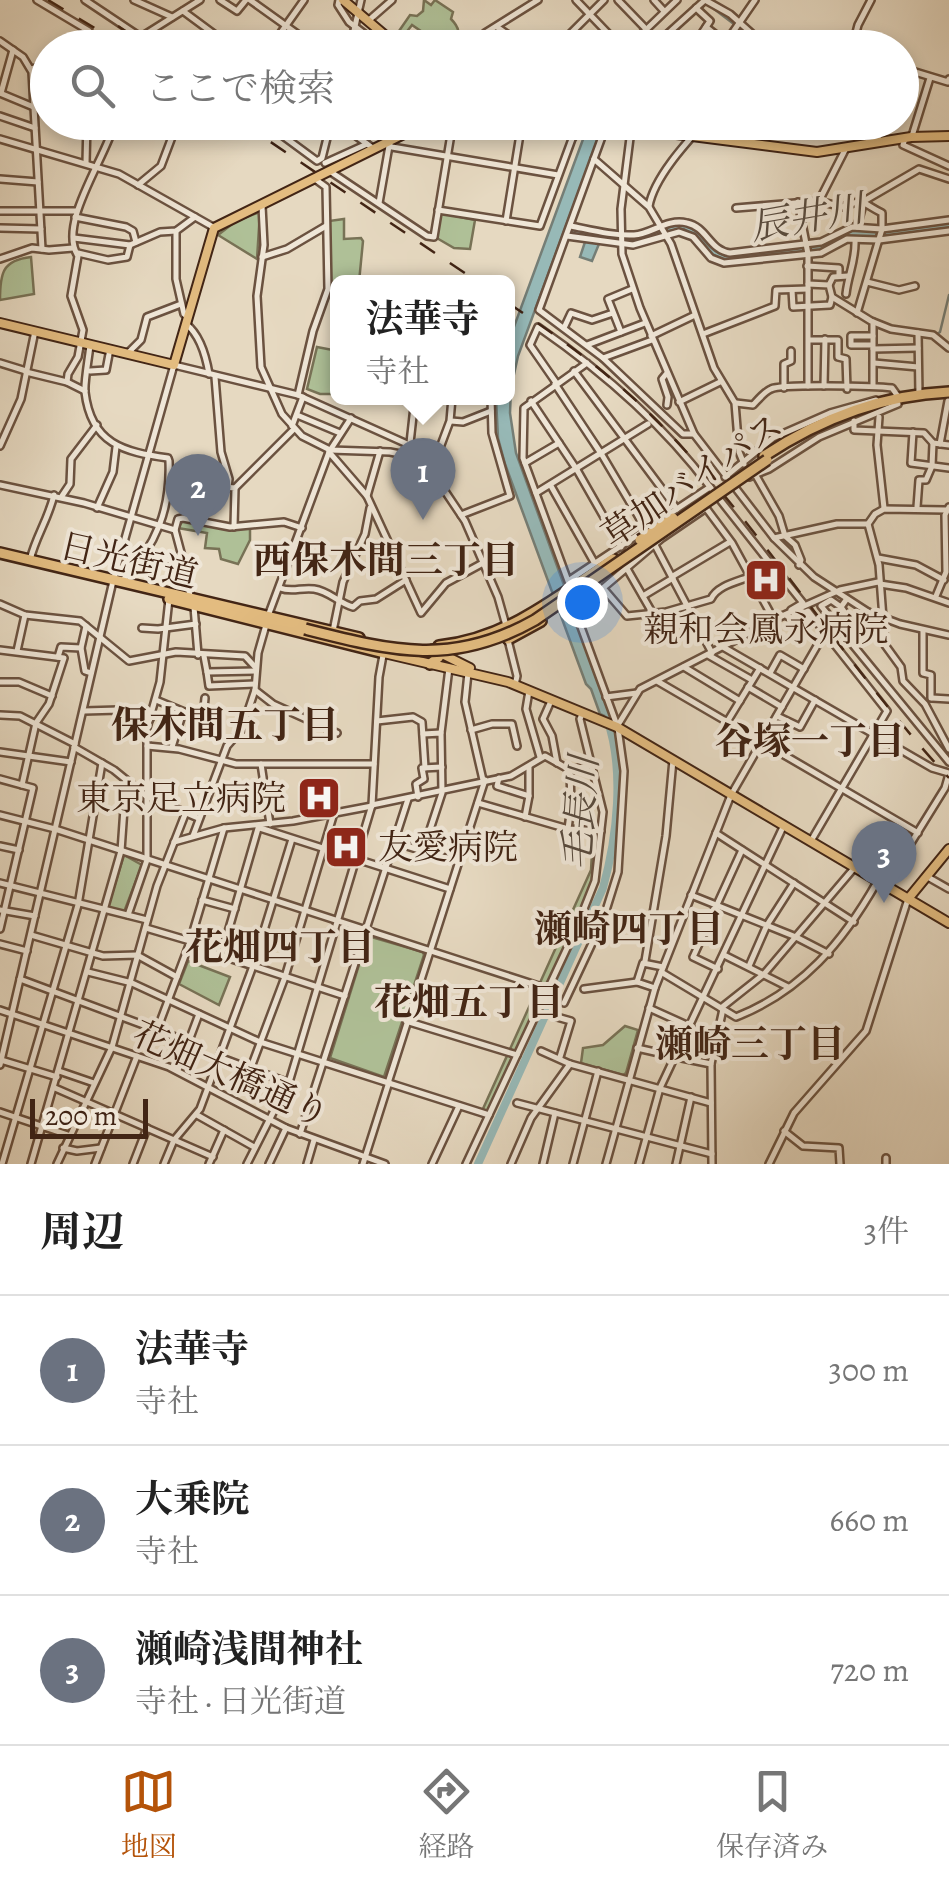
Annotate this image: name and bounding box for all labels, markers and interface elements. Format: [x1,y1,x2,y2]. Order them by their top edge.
search box [30,30,919,140]
icon: search [65,58,120,113]
text: ここで検索 [145,62,335,114]
water label: 辰井川 [746,181,872,253]
popup [330,275,515,405]
text: 法華寺 [365,293,480,345]
text: 寺社 [365,349,430,393]
street label: 草加バイパス [592,402,792,558]
pin: 1 [390,438,456,520]
pin: 2 [166,454,230,536]
street label: 日光街道 [55,521,203,599]
district label: 西保木間三丁目 [253,534,519,586]
hospital icon: 親和会鳳永病院 [743,557,789,603]
your location [557,577,608,628]
place label: 親和会鳳永病院 [643,605,889,653]
district label: 保木間五丁目 [111,699,339,751]
district label: 谷塚一丁目 [715,715,905,767]
water label: 毛長川 [550,750,610,872]
place label: 東京足立病院 [76,774,286,822]
hospital icon: 東京足立病院 [296,775,342,821]
pin: 3 [852,820,916,903]
place label: 友愛病院 [378,823,518,871]
hospital icon: 友愛病院 [323,824,369,870]
district label: 瀬崎四丁目 [534,903,724,955]
district label: 花畑四丁目 [185,921,375,973]
district label: 花畑五丁目 [374,976,564,1028]
street label: 花畑大橋通り [125,1009,337,1139]
district label: 瀬崎三丁目 [655,1018,845,1070]
scale bar [30,1094,148,1138]
text: 200 m [45,1097,117,1135]
text: 周辺 [40,1203,124,1260]
text: 3件 [864,1209,909,1253]
text: 法華寺 [135,1323,249,1375]
text: 1 [67,1348,78,1392]
text: 300 m [829,1348,909,1392]
text: 寺社 [135,1379,199,1423]
text: 大乗院 [135,1473,249,1525]
text: 2 [65,1498,80,1542]
text: 660 m [829,1498,909,1542]
text: 寺社 [135,1529,199,1573]
text: 瀬崎浅間神社 [135,1623,363,1675]
text: 3 [66,1648,79,1692]
text: 720 m [830,1648,909,1692]
text: 寺社 · 日光街道 [135,1679,346,1723]
tab: 地図 [121,1764,177,1866]
tab: 経路 [418,1764,474,1866]
tab: 保存済み [716,1764,828,1866]

